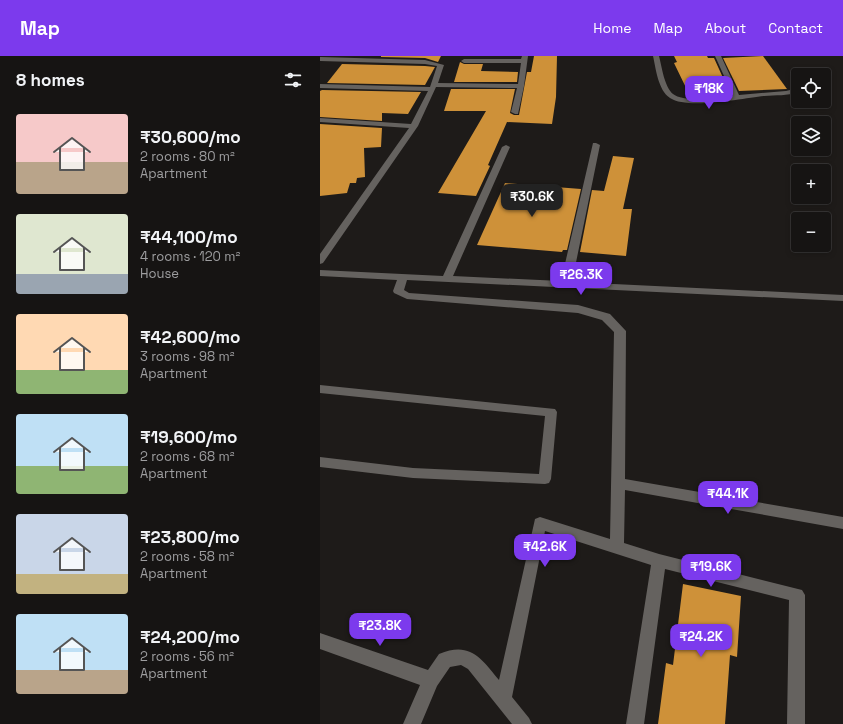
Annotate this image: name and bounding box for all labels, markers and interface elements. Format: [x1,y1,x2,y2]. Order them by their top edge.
text: Map [20,16,60,41]
text: Home [593,19,631,37]
text: Map [653,19,683,37]
text: About [705,19,746,37]
text: Contact [768,19,823,37]
map controls [791,68,831,252]
button: locate [791,68,831,108]
text: 8 homes [16,69,85,91]
icon: filters [282,69,304,91]
pin: ₹18K [685,76,733,110]
text: ₹18K [694,80,724,97]
button: layers [791,116,831,156]
text: ₹30,600/mo [140,126,241,148]
icon: home [48,130,96,178]
text: 2 rooms · 80 m² [140,148,235,165]
button: + [791,164,831,204]
text: Apartment [140,165,208,182]
pin: ₹30.6K [499,184,565,218]
text: ₹30.6K [510,188,554,205]
button: − [791,212,831,252]
text: ₹44,100/mo [140,226,238,248]
icon: home [48,230,96,278]
text: 4 rooms · 120 m² [140,248,240,265]
pin: ₹26.3K [548,262,614,296]
text: House [140,265,179,282]
text: ₹26.3K [559,266,603,283]
text: ₹42,600/mo [140,326,240,348]
icon: home [48,330,96,378]
text: 3 rooms · 98 m² [140,348,234,365]
text: Apartment [140,365,208,382]
text: ₹19,600/mo [140,426,237,448]
icon: home [48,430,96,478]
text: 2 rooms · 68 m² [140,448,234,465]
text: Apartment [140,465,208,482]
pin: ₹44.1K [695,481,761,515]
text: ₹44.1K [707,485,749,502]
text: ₹23,800/mo [140,526,240,548]
icon: home [48,530,96,578]
pin: ₹42.6K [512,534,578,568]
text: ₹42.6K [523,538,567,555]
text: 2 rooms · 58 m² [140,548,234,565]
pin: ₹19.6K [678,554,744,588]
text: ₹19.6K [690,558,732,575]
text: Apartment [140,565,208,582]
pin: ₹23.8K [347,613,413,647]
text: ₹23.8K [358,617,402,634]
pin: ₹24.2K [668,624,734,658]
text: ₹24,200/mo [140,626,240,648]
text: ₹24.2K [679,628,723,645]
icon: home [48,630,96,678]
text: 2 rooms · 56 m² [140,648,234,665]
text: Apartment [140,665,208,682]

